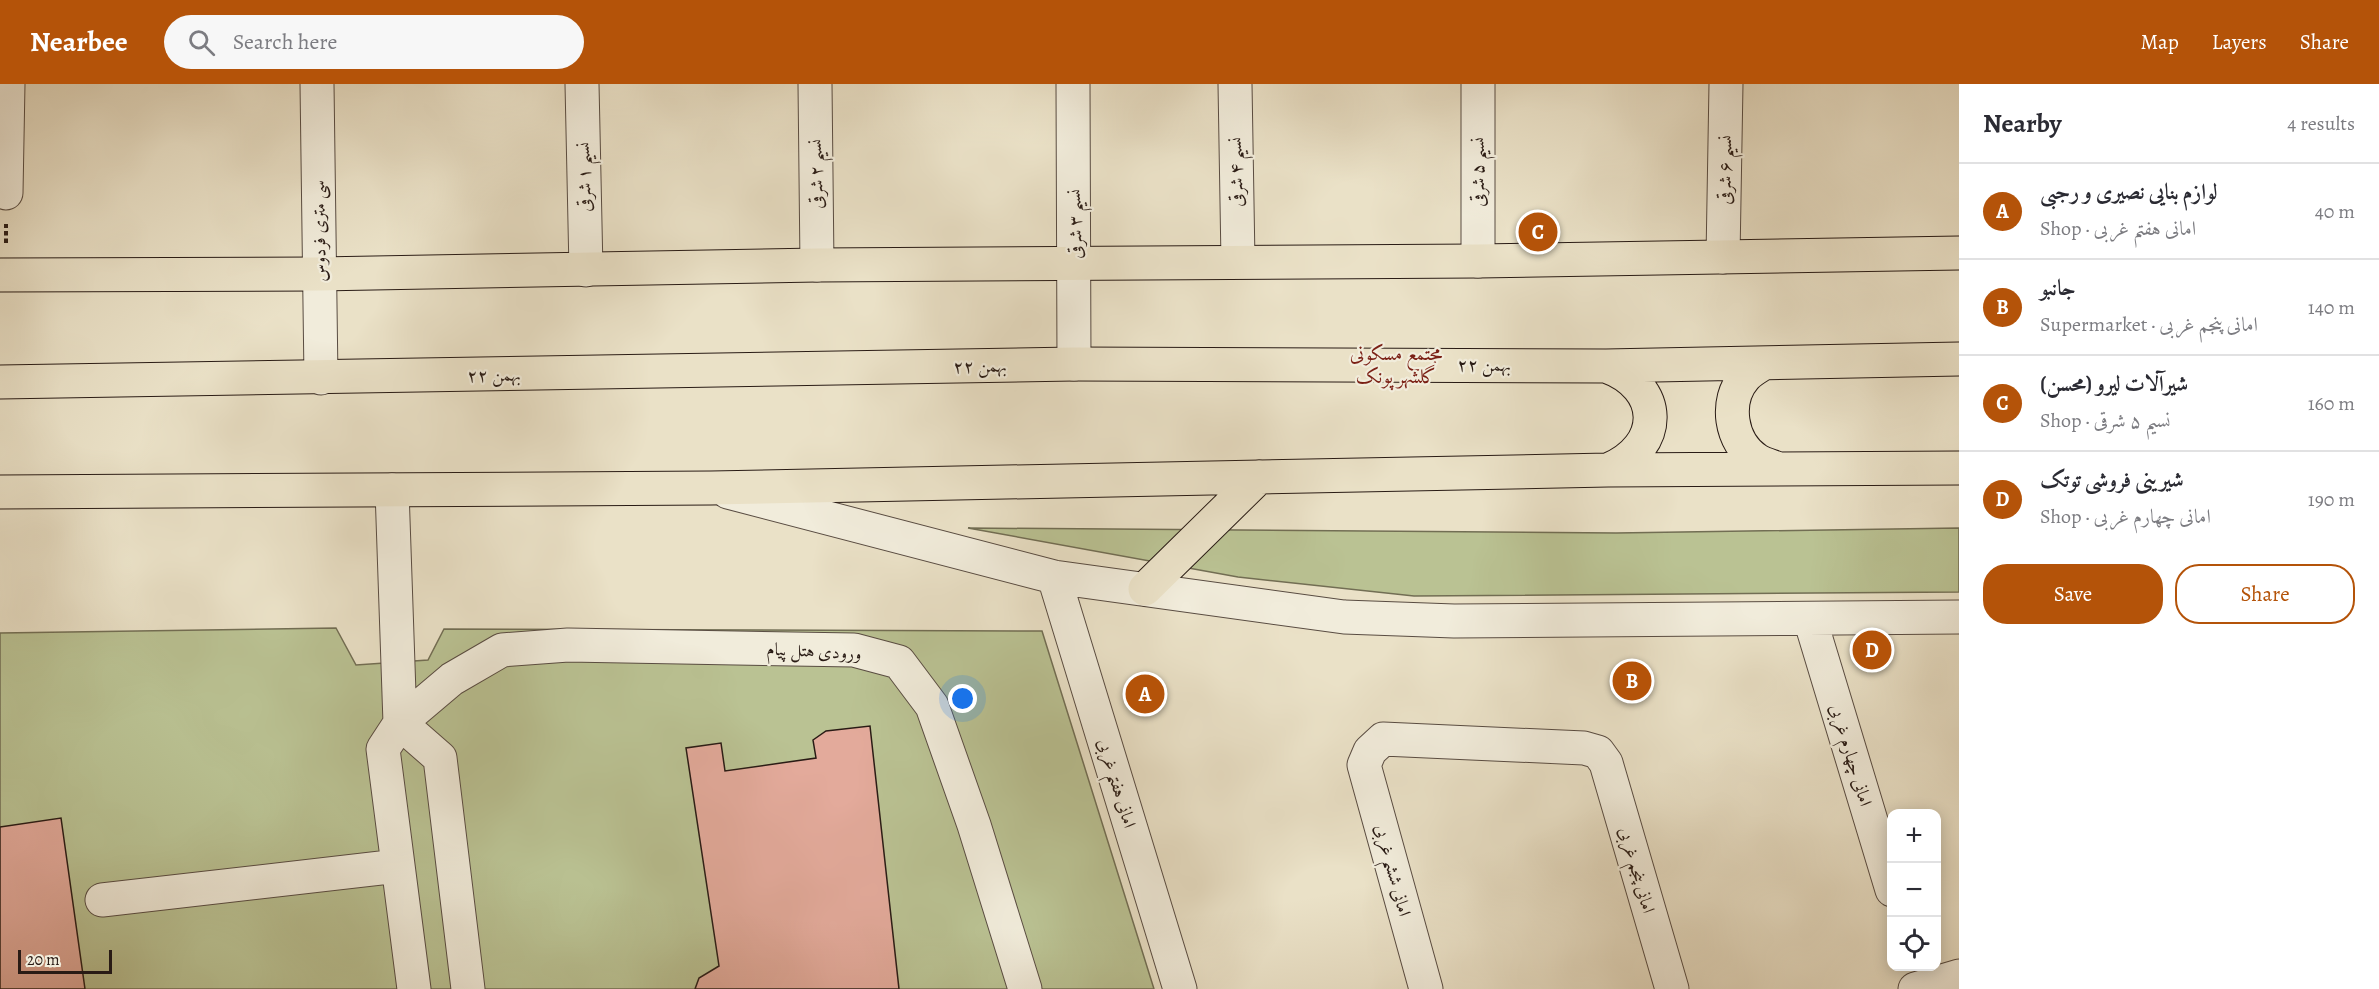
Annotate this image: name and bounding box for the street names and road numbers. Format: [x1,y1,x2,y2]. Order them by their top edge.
street label: نسیم ۶ شرقی [1712,135,1744,205]
street label: نسیم ۴ شرقی [1223,137,1255,207]
street label: نسیم ۵ شرقی [1466,137,1496,207]
street label: نسیم ۲ شرقی [803,139,835,209]
street label: نسیم ۱ شرقی [571,142,603,212]
street label: سی متری فردوس [306,180,333,282]
street label: نسیم ۳ شرقی [1062,189,1094,259]
street label: ۲۲ بهمن [1457,353,1511,377]
street label: ۲۲ بهمن [953,354,1007,378]
street label: ۲۲ بهمن [467,363,521,387]
street label: ورودی هتل پیام [766,637,862,669]
street label: امانی چهارم غربی [1820,701,1878,810]
street label: امانی هفتم غربی [1086,735,1142,832]
street label: امانی ششم غربی [1363,821,1417,920]
street label: امانی پنجم غربی [1608,824,1661,917]

